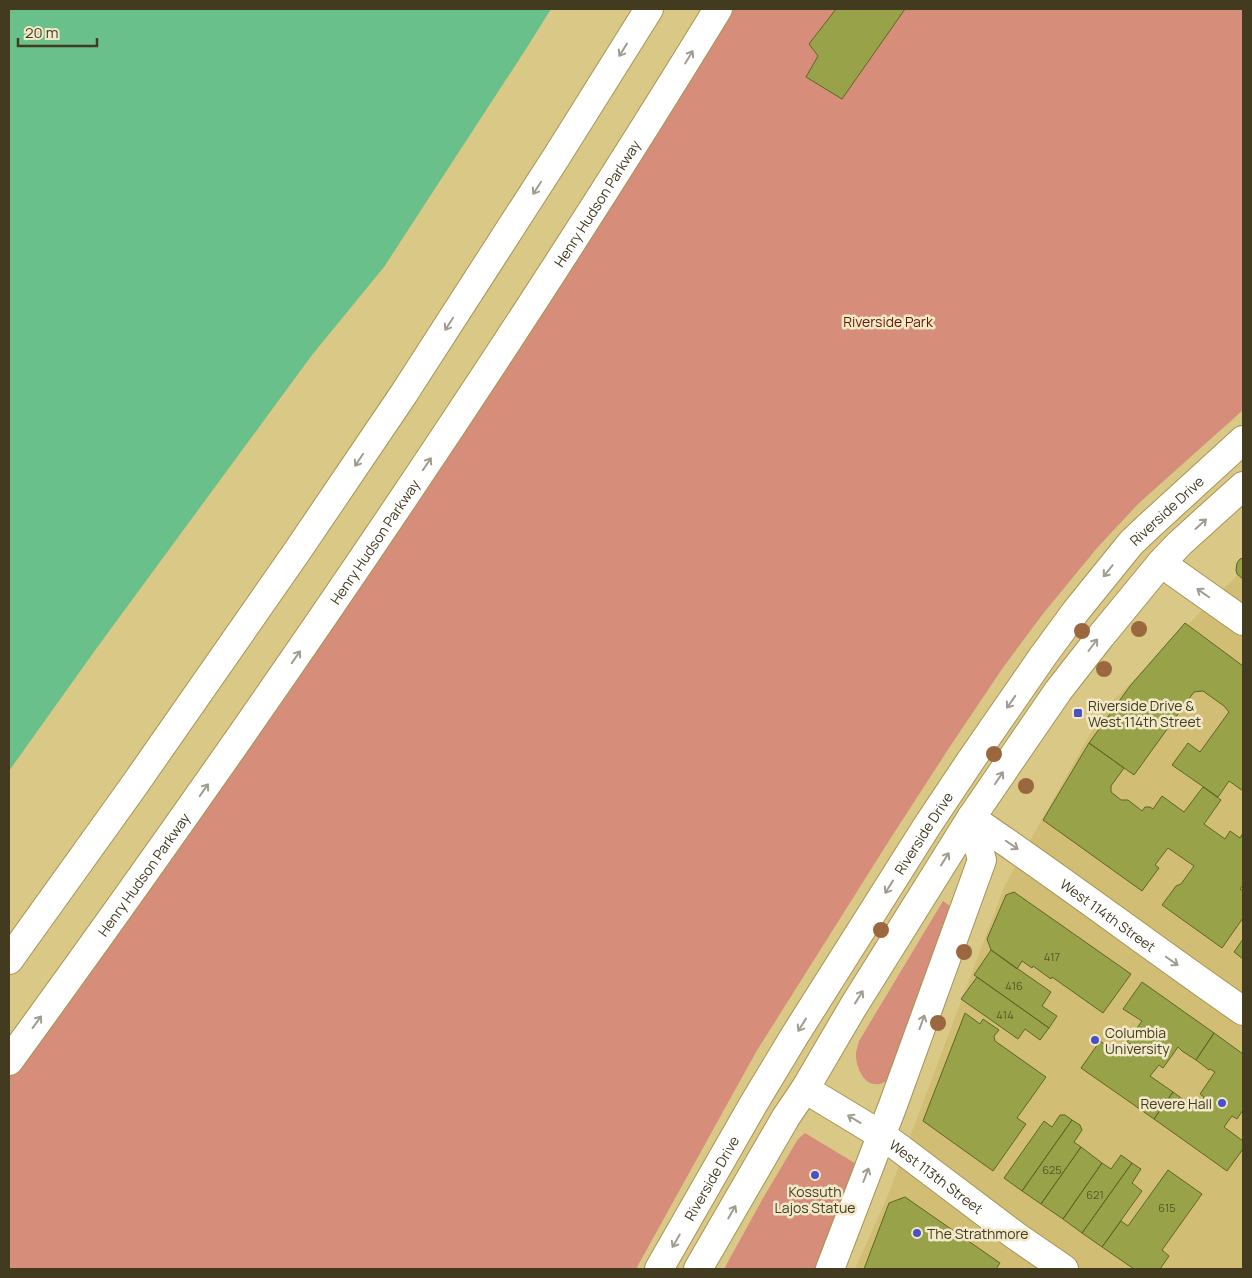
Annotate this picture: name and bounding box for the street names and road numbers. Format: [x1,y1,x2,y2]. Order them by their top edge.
street label: Henry Hudson Parkway [549,135,644,270]
street label: Riverside Drive [1125,471,1207,549]
street label: Henry Hudson Parkway [325,475,424,608]
street label: Riverside Drive [890,788,957,878]
street label: Henry Hudson Parkway [93,808,194,940]
street label: West 114th Street [1057,874,1160,956]
street label: Riverside Drive [679,1132,743,1224]
street label: West 113th Street [886,1135,988,1218]

